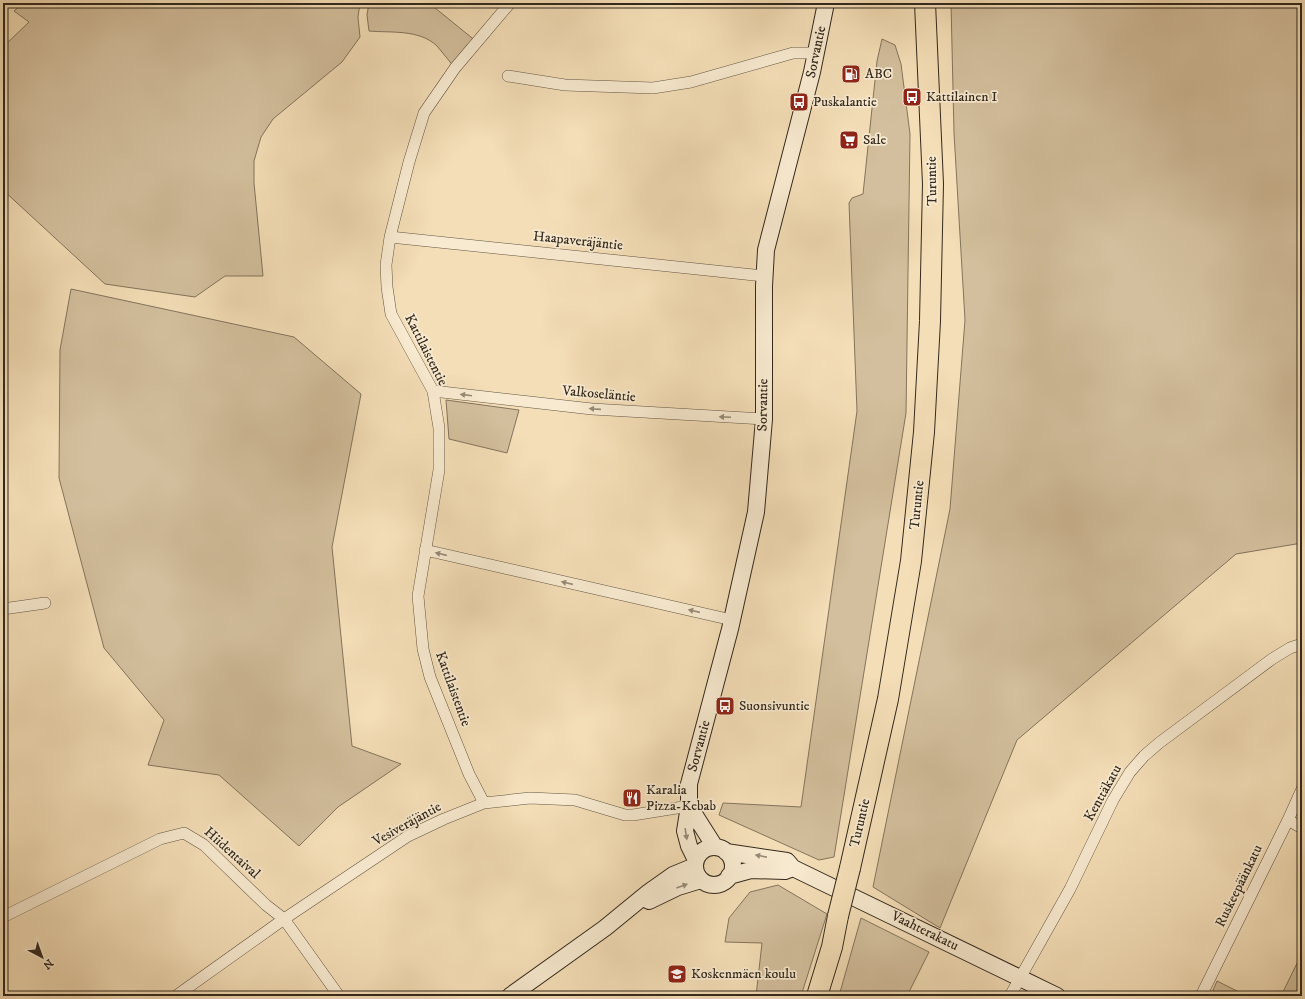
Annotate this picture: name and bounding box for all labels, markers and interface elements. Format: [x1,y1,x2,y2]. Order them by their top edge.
street label: Sorvantie [802,24,830,80]
fuel station icon: ABC [840,63,862,85]
place label: ABC [865,65,892,83]
bus stop icon: Kattilainen I [901,86,923,108]
place label: Kattilainen I [926,88,998,106]
bus stop icon: Puskalantie [788,91,810,113]
place label: Puskalantie [813,93,877,111]
supermarket icon: Sale [838,129,860,151]
place label: Sale [863,131,886,149]
street label: Turuntie [923,156,941,206]
street label: Haapaveräjäntie [532,227,624,255]
street label: Kattilaistentie [400,311,452,389]
street label: Sorvantie [754,378,772,432]
street label: Valkoseläntie [561,382,637,406]
one-way arrow [460,392,472,398]
one-way arrow [589,406,601,413]
one-way arrow [719,414,731,421]
street label: Turuntie [905,479,929,531]
one-way arrow [434,550,447,556]
one-way arrow [561,579,573,585]
one-way arrow [688,608,700,614]
street label: Kattilaistentie [431,649,475,729]
bus stop icon: Suonsivuntie [714,695,736,717]
place label: Suonsivuntie [739,697,810,715]
street label: Sorvantie [683,718,715,774]
street label: Kenttäkatu [1080,761,1126,824]
place label: Karalia Pizza-Kebab [646,781,716,815]
restaurant icon: Karalia Pizza-Kebab [621,787,643,809]
street label: Turuntie [846,797,874,849]
street label: Vesiveräjäntie [369,798,445,851]
street label: Hiidentaival [200,823,264,883]
one-way arrow [684,828,690,840]
street label: Ruskeepäänkatu [1211,842,1267,930]
one-way arrow [755,853,767,859]
one-way arrow [676,883,688,889]
street label: Vaahterakatu [887,907,962,955]
north arrow [22,937,62,977]
text: N [40,956,56,972]
school or university icon: Koskenmäen koulu [666,963,688,985]
place label: Koskenmäen koulu [691,965,796,983]

